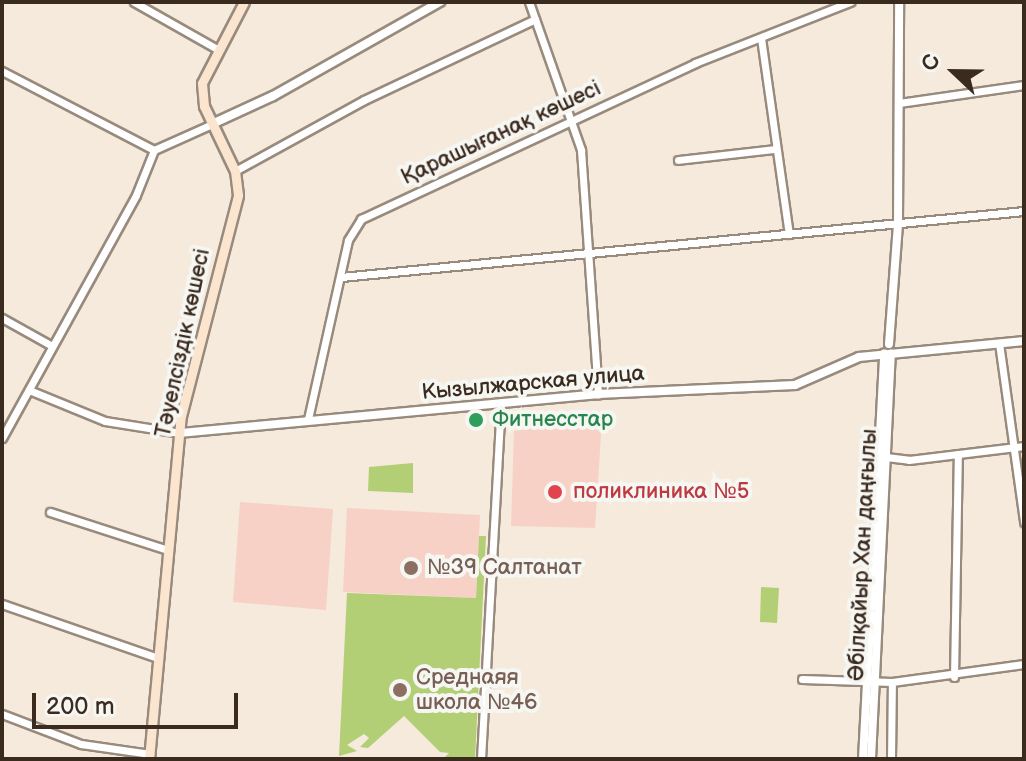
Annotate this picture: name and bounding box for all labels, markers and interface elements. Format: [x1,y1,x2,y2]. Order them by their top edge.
north arrow [914,32,994,112]
text: С [916,51,947,75]
street label: Қарашығанақ көшесі [397,75,605,191]
street label: Тәуелсіздік көшесі [150,246,216,440]
street label: Кызылжарская улица [421,360,645,406]
place label: Фитнесстар [492,407,613,433]
marker: Фитнесстар [467,411,485,429]
street label: Әбілқайыр Хан даңғылы [843,428,883,682]
place label: поликлиника №5 [573,479,749,505]
marker: поликлиника №5 [544,481,566,503]
place label: №39 Салтанат [427,555,582,581]
marker: №39 Салтанат [402,559,420,577]
place label: Среднаяя школа №46 [416,664,537,716]
scale bar [36,677,242,727]
marker: Среднаяя школа №46 [391,681,409,699]
text: 200 m [46,692,115,721]

